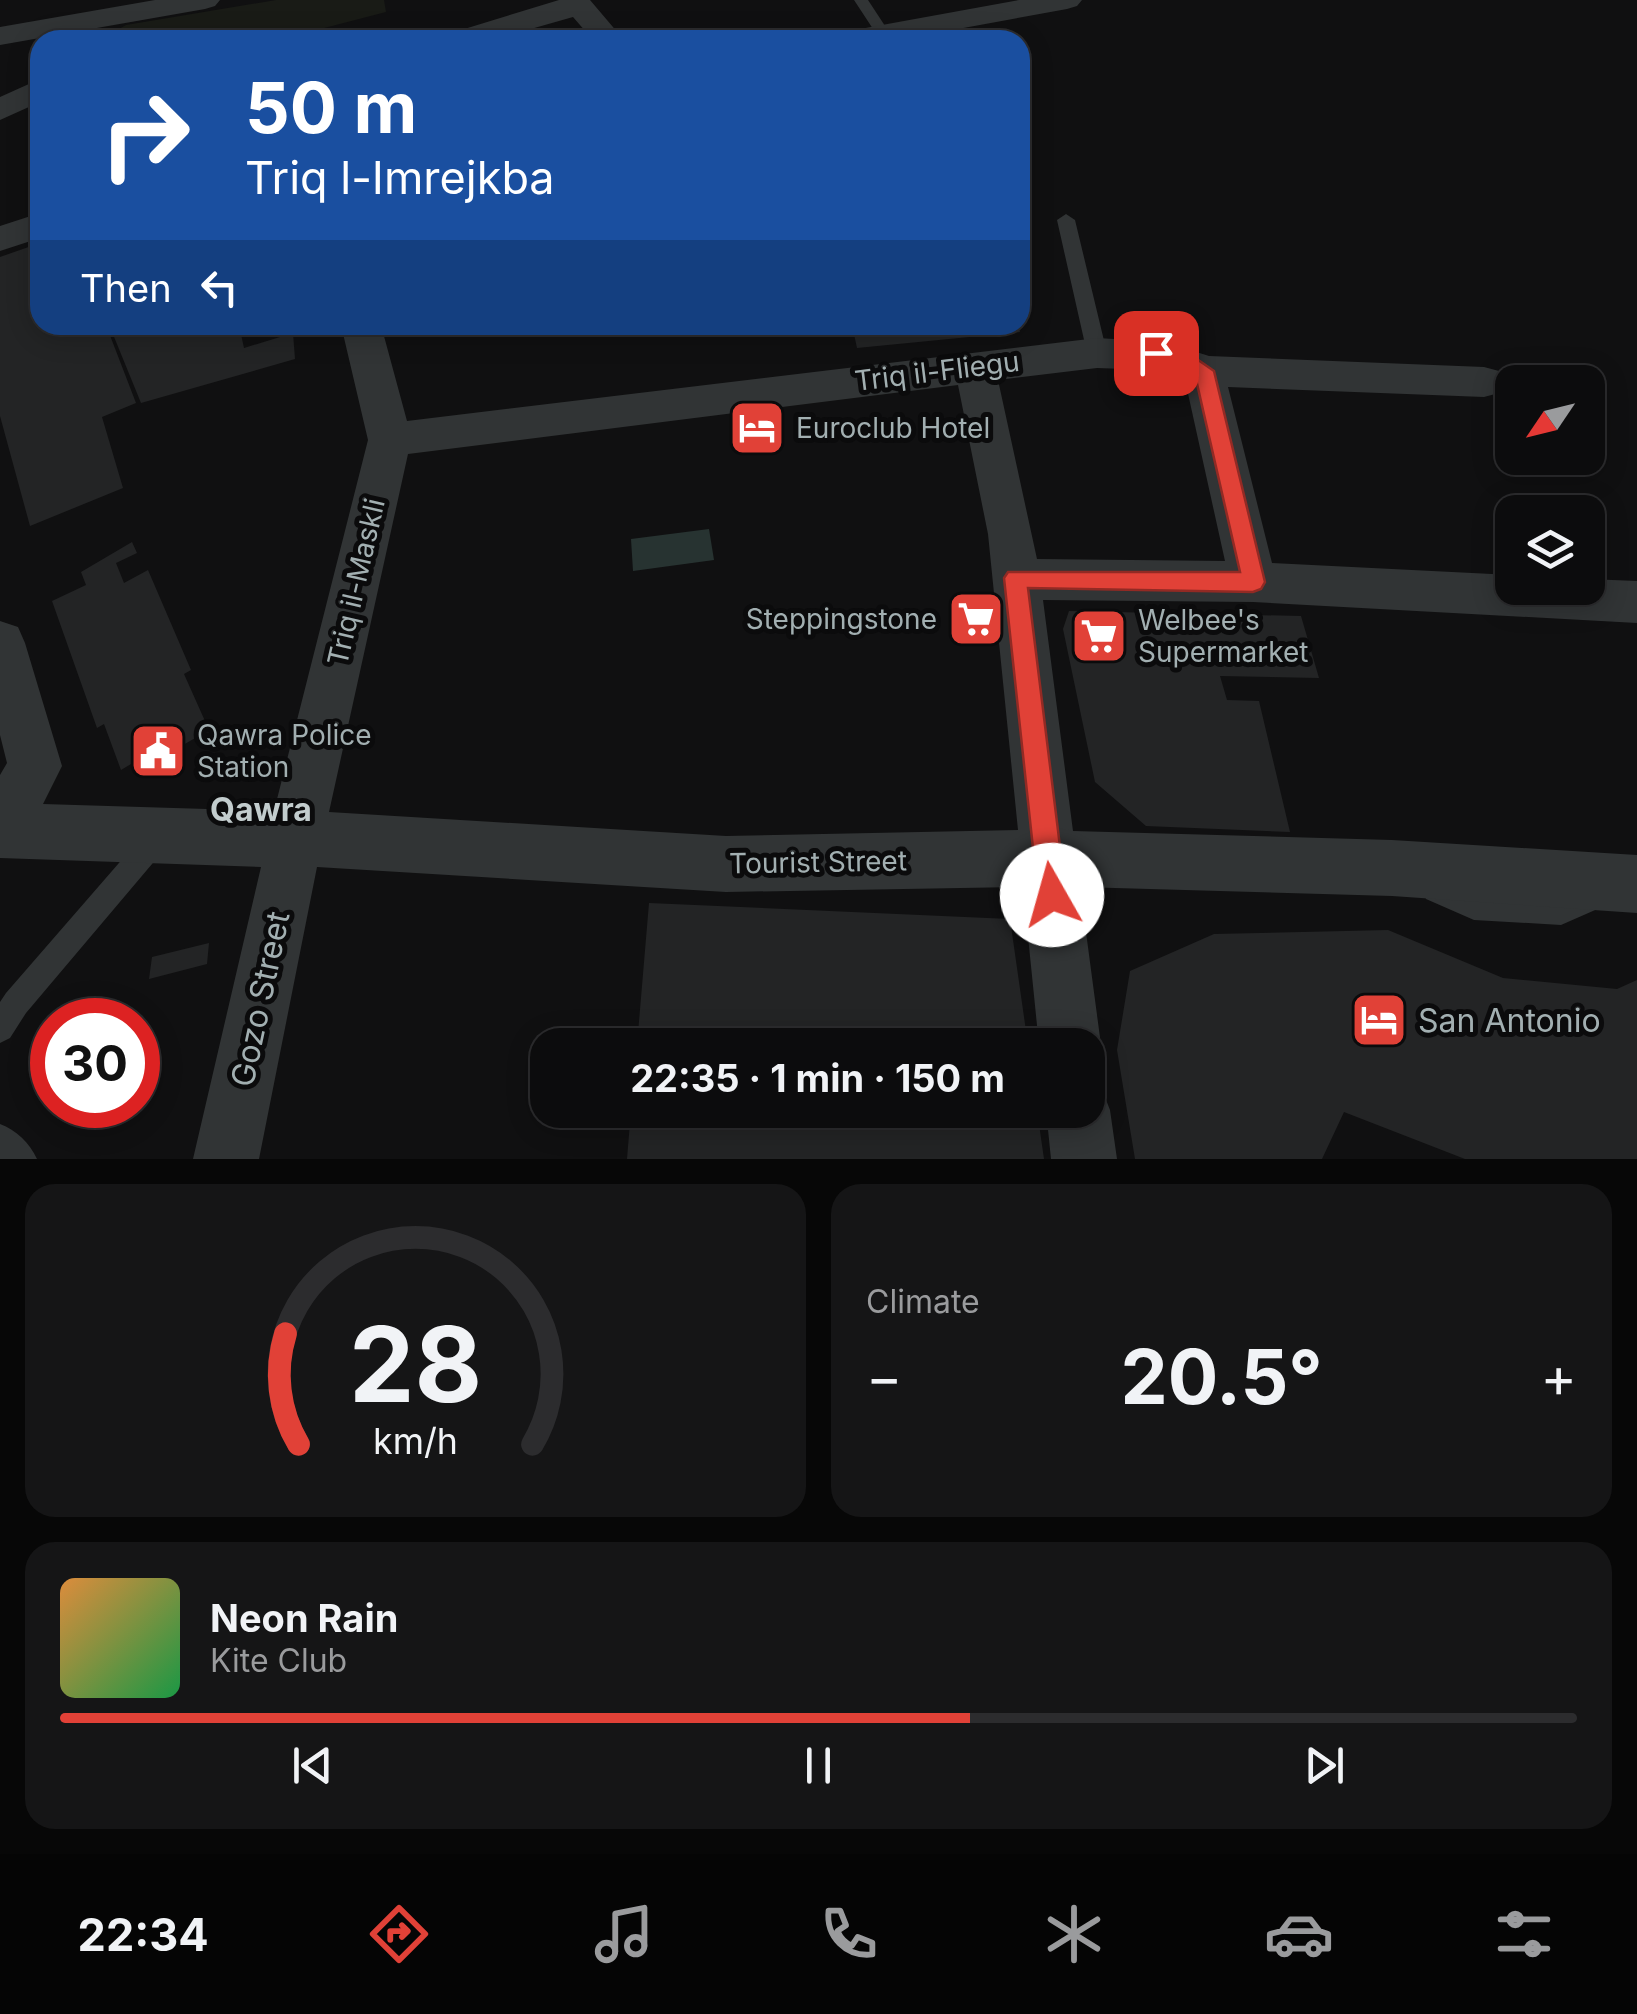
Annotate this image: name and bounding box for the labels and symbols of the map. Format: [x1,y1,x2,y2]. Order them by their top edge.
pin [1114,311,1199,396]
street label: Triq il-Fliegu [853,344,1021,398]
north arrow [1495,365,1605,475]
hotel icon: Euroclub Hotel [727,398,787,458]
place label: Euroclub Hotel [796,411,990,445]
street label: Triq il-Maskli [320,495,392,669]
supermarket icon: Steppingstone [946,589,1006,649]
place label: Steppingstone [746,602,937,636]
place label: Welbee's Supermarket [1138,603,1308,669]
supermarket icon: Welbee's Supermarket [1069,606,1129,666]
place label: Qawra Police Station [197,718,372,784]
public building icon: Qawra Police Station [128,721,188,781]
district label: Qawra [210,790,312,829]
street label: Tourist Street [729,843,907,881]
position arrow [1000,843,1104,947]
street label: Gozo Street [222,908,298,1090]
hotel icon: San Antonio [1349,990,1409,1050]
speed limit sign: 30 [30,998,160,1128]
place label: San Antonio [1418,1001,1601,1040]

